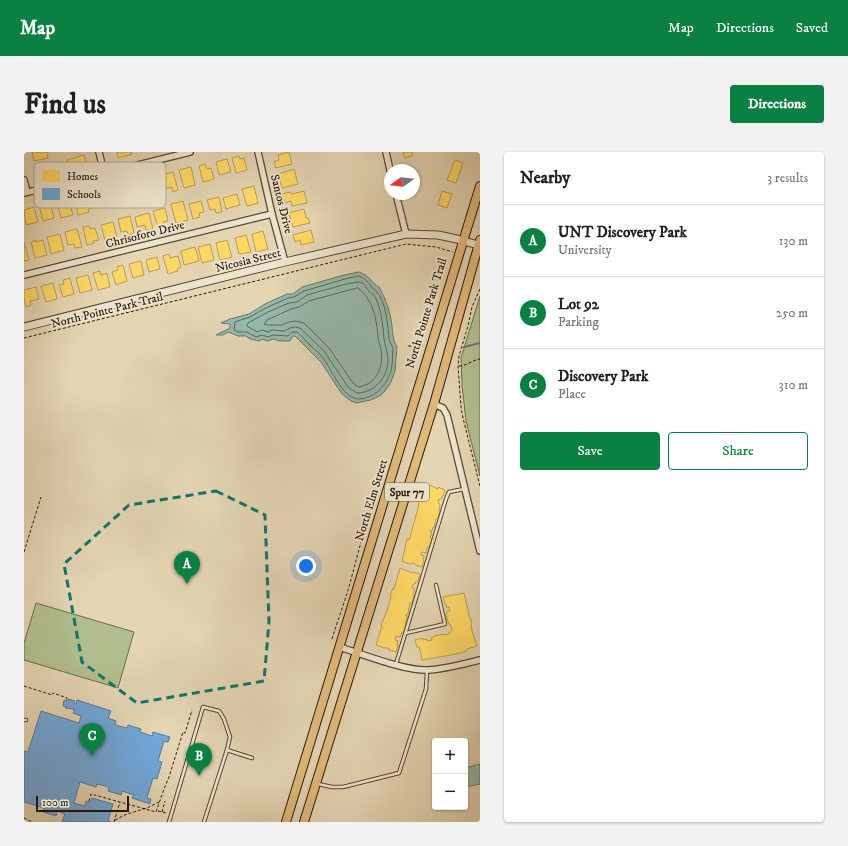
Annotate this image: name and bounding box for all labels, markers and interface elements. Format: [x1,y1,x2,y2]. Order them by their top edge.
text: Map [20,17,55,40]
text: Map [668,19,694,37]
text: Directions [716,19,774,37]
text: Saved [796,19,828,37]
button: Directions [730,85,824,123]
text: Find us [24,87,106,122]
legend [34,162,166,208]
north arrow [384,164,420,200]
text: Nearby [520,167,570,189]
text: Homes [67,170,98,184]
text: 3 results [767,170,808,186]
street label: Santos Drive [267,173,296,235]
text: Schools [67,188,101,202]
street label: Chrisoforo Drive [104,217,186,252]
text: UNT Discovery Park [558,223,687,242]
text: A [529,233,537,249]
text: 130 m [779,233,808,249]
text: University [558,242,612,258]
street label: Nicosia Street [214,245,282,276]
street label: North Pointe Park Trail [403,256,451,370]
street label: North Pointe Park Trail [50,289,165,332]
text: Lot 92 [558,295,599,314]
text: B [529,305,537,321]
text: 250 m [776,305,808,321]
text: Parking [558,314,599,330]
text: Discovery Park [558,367,649,386]
text: C [529,377,537,393]
text: 310 m [779,377,808,393]
text: Place [558,386,586,402]
button: Save [520,432,660,470]
button: Share [668,432,808,470]
street label: North Elm Street [352,457,391,543]
road number: Spur 77 [385,483,429,501]
pin: A [174,551,200,584]
your location [296,556,316,576]
pin: C [79,723,105,756]
map controls [432,738,468,810]
button: + [432,738,468,774]
pin: B [186,743,212,776]
button: − [432,774,468,810]
scale bar [36,794,129,813]
text: 100 m [42,796,68,810]

